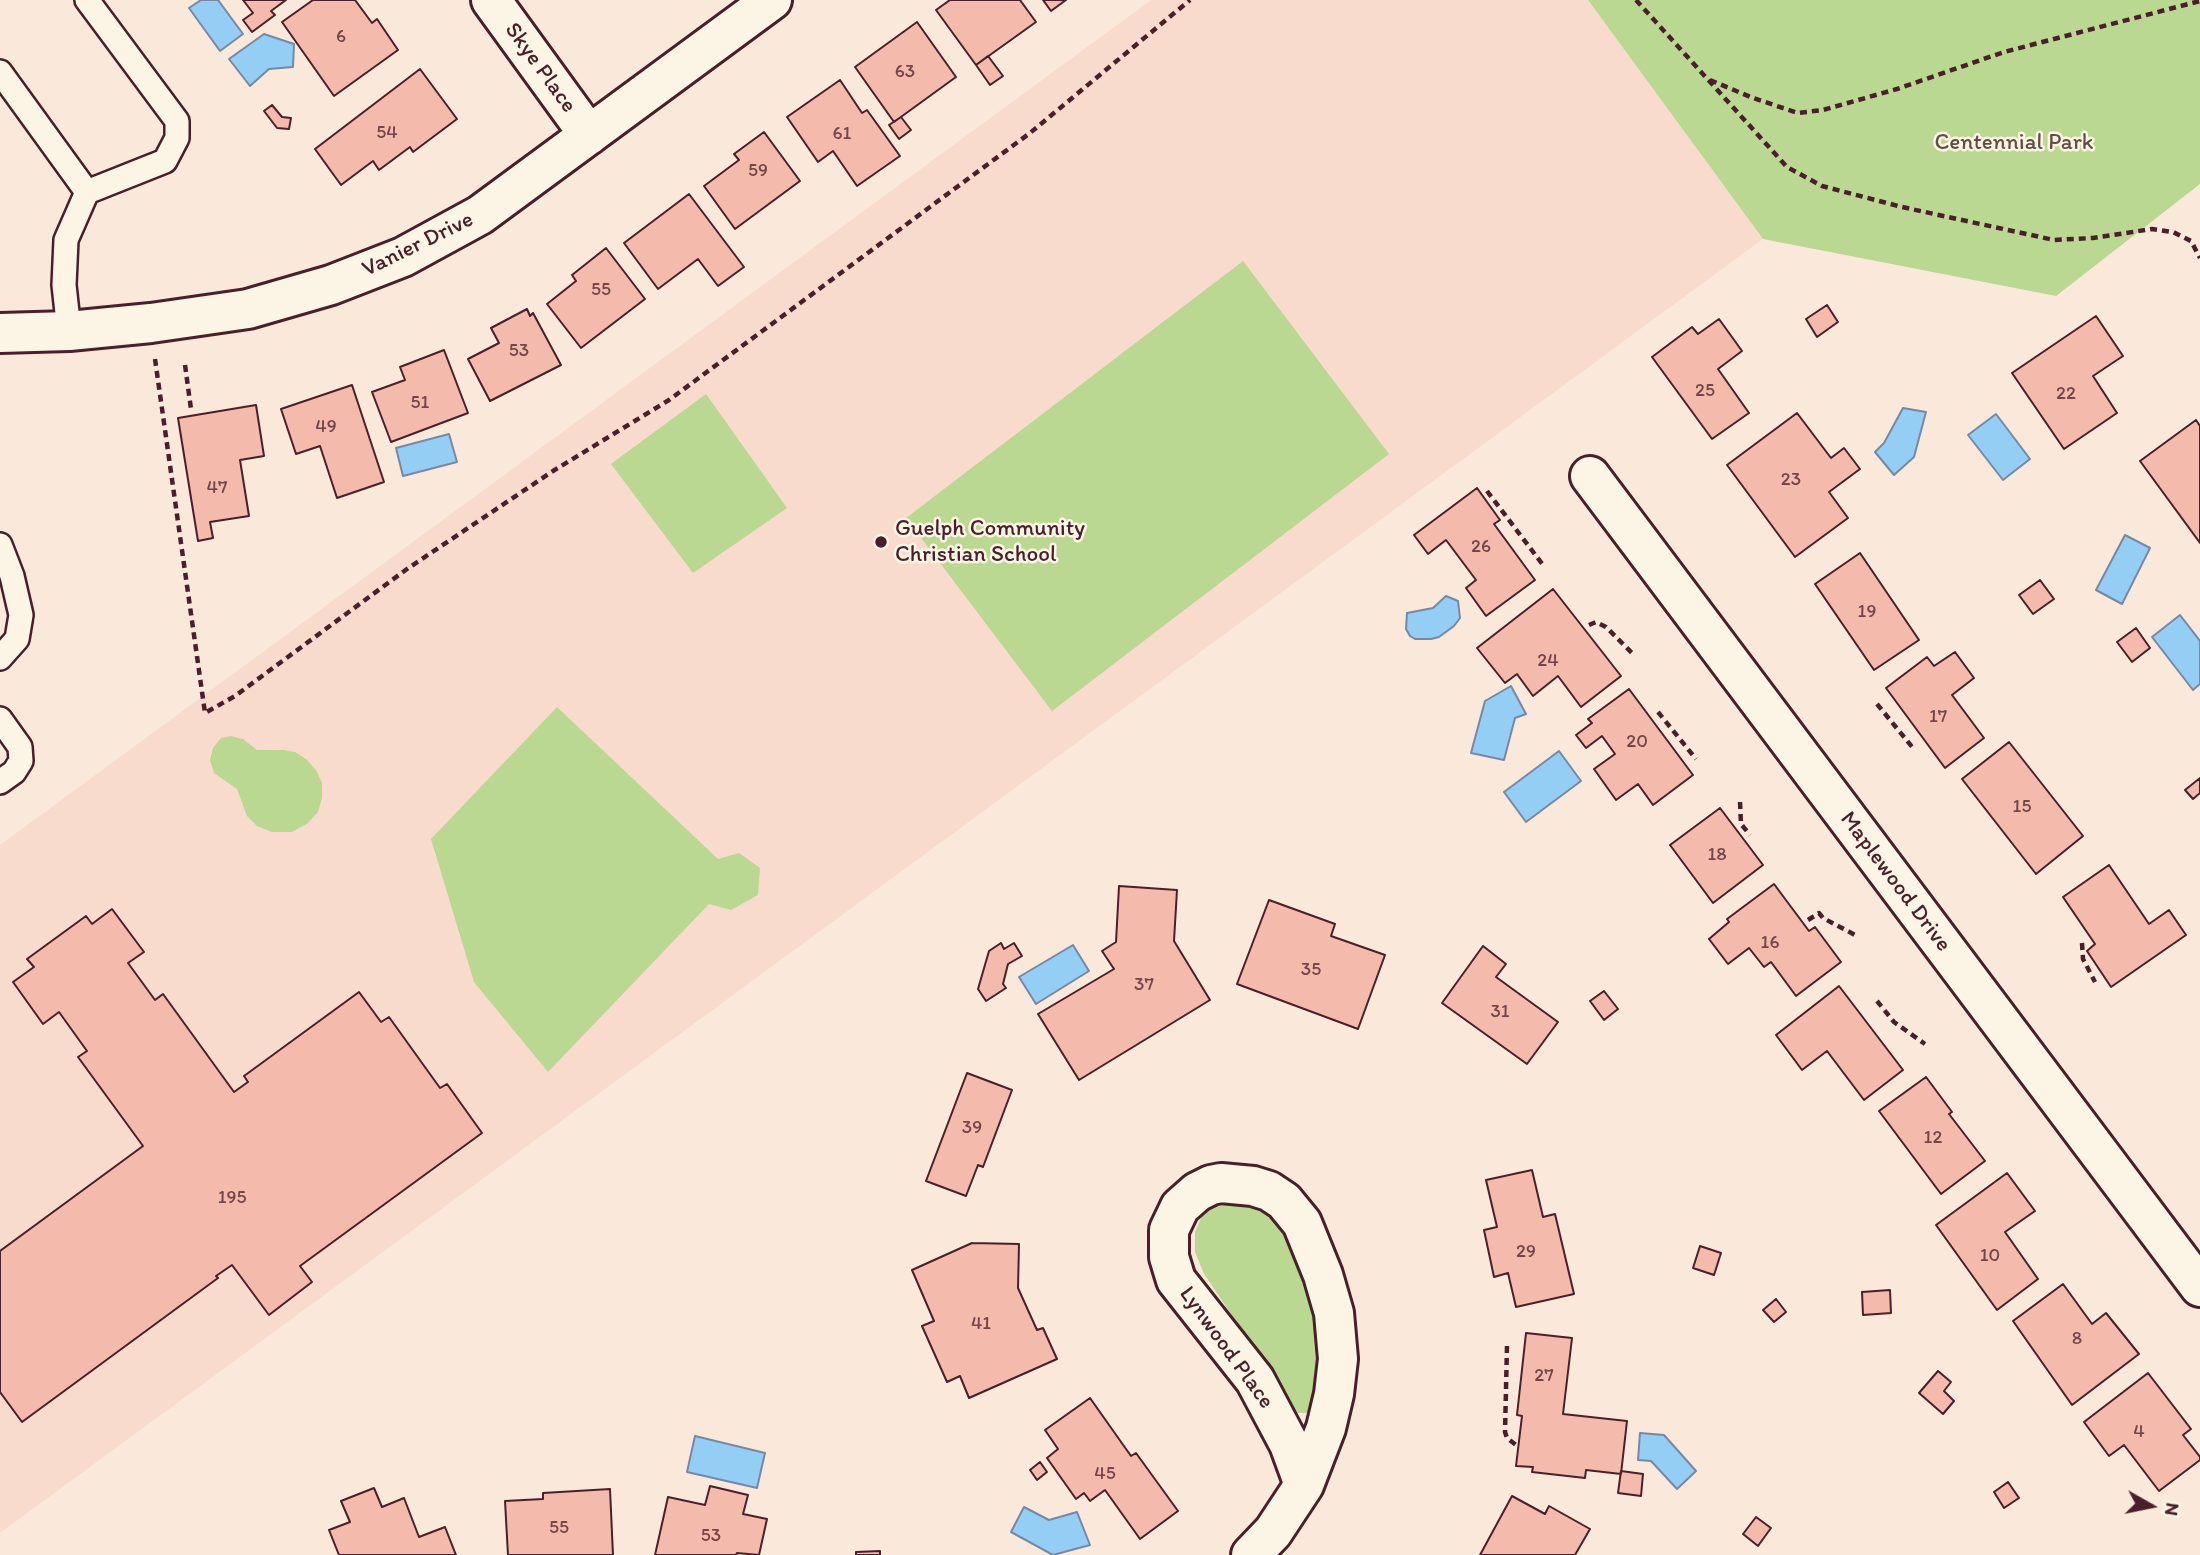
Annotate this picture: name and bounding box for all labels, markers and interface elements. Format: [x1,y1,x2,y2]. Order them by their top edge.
street label: Skye Place [498,18,582,118]
house number: 6 [336,26,346,48]
house number: 63 [895,61,915,83]
house number: 54 [376,122,398,144]
house number: 61 [833,123,851,145]
park label: Centennial Park [1934,129,2094,157]
house number: 59 [748,160,768,182]
street label: Vanier Drive [358,206,478,284]
house number: 55 [591,279,611,301]
house number: 53 [509,340,529,362]
house number: 25 [1695,380,1715,402]
house number: 22 [2056,383,2076,405]
house number: 51 [411,392,429,414]
house number: 49 [315,416,337,438]
house number: 23 [1781,469,1801,491]
house number: 47 [207,477,227,499]
place label: Guelph Community Christian School [895,515,1085,569]
marker: Guelph Community Christian School [873,534,889,550]
house number: 26 [1471,536,1491,558]
house number: 19 [1858,601,1876,623]
house number: 24 [1537,650,1559,672]
house number: 17 [1929,706,1947,728]
house number: 20 [1626,731,1648,753]
house number: 15 [2013,796,2031,818]
street label: Maplewood Drive [1833,806,1957,958]
house number: 18 [1707,844,1727,866]
house number: 16 [1761,932,1779,954]
house number: 35 [1301,959,1321,981]
house number: 37 [1134,974,1154,996]
house number: 31 [1490,1001,1510,1023]
house number: 39 [962,1117,982,1139]
house number: 12 [1924,1127,1942,1149]
house number: 195 [218,1187,246,1209]
house number: 29 [1516,1241,1536,1263]
house number: 10 [1980,1245,2000,1267]
street label: Lynwood Place [1172,1282,1280,1414]
house number: 41 [971,1313,991,1335]
house number: 8 [2072,1328,2082,1350]
house number: 27 [1534,1365,1554,1387]
house number: 4 [2133,1421,2145,1443]
house number: 45 [1094,1463,1116,1485]
north arrow [2116,1471,2186,1541]
text: N [2160,1501,2185,1517]
house number: 55 [549,1517,569,1539]
house number: 53 [701,1525,721,1547]

